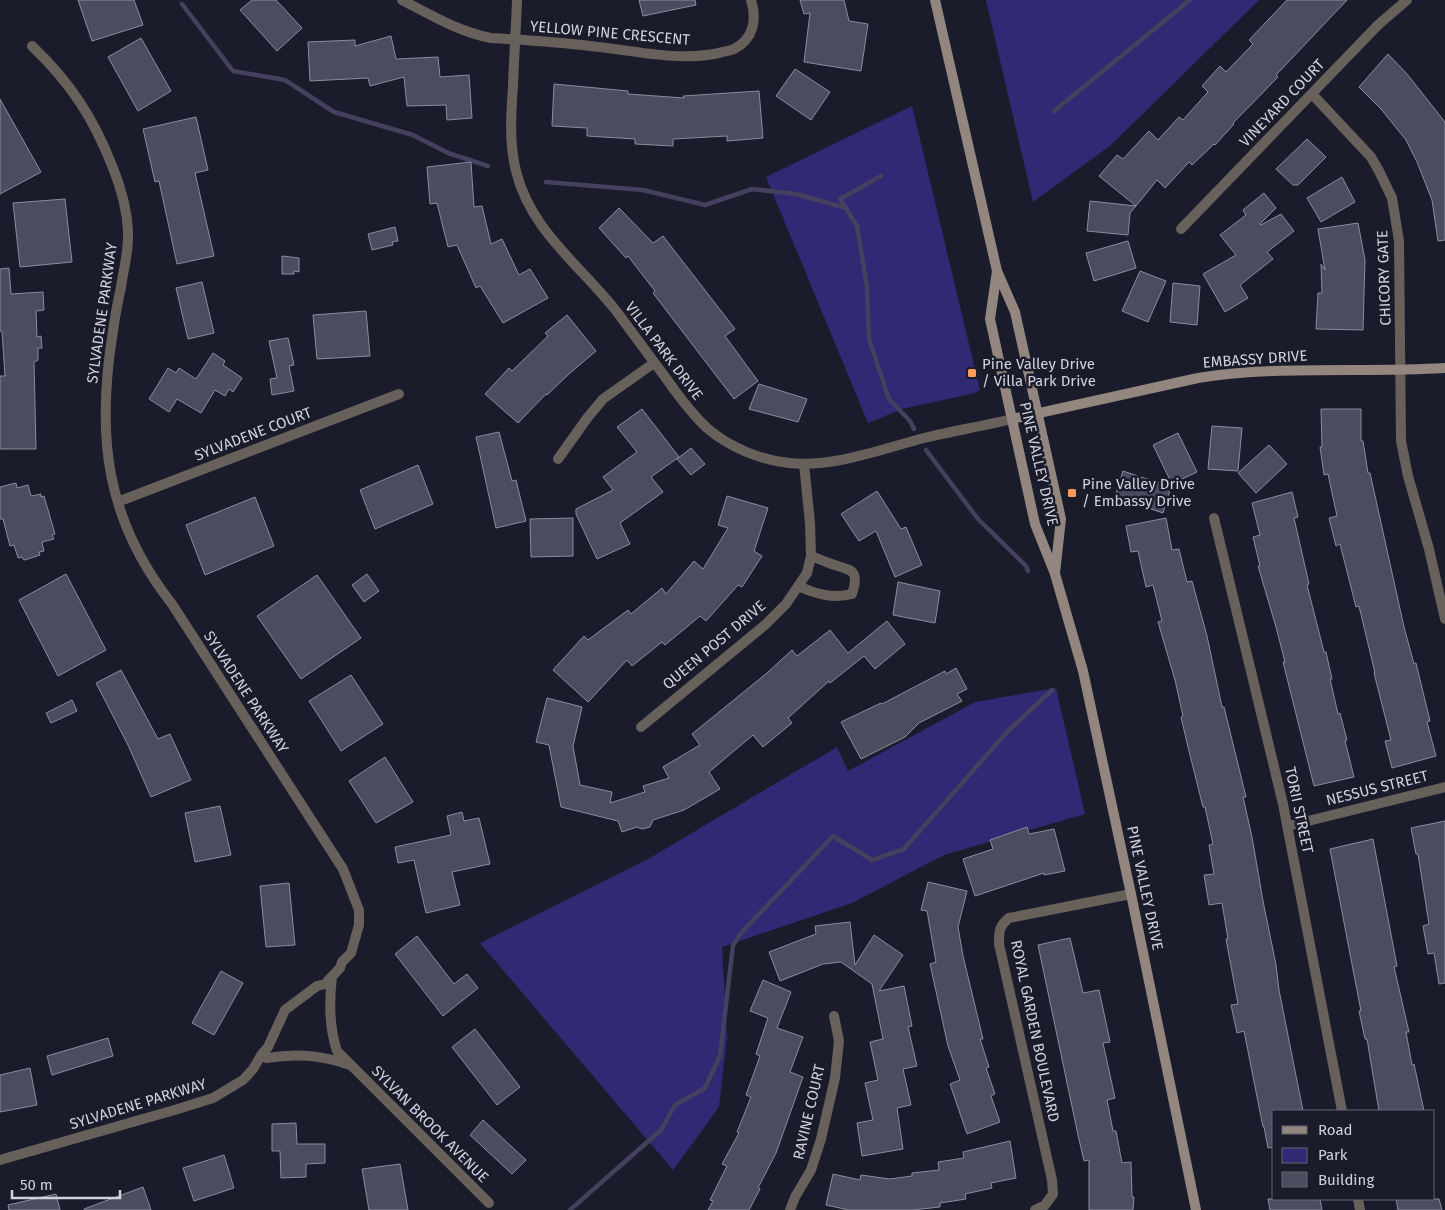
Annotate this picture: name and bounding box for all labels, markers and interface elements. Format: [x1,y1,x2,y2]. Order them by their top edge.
street label: YELLOW PINE CRESCENT [529,17,691,49]
street label: VINEYARD COURT [1236,55,1328,151]
street label: CHICORY GATE [1373,230,1395,326]
street label: SYLVADENE PARKWAY [83,241,121,385]
street label: VILLA PARK DRIVE [621,298,707,404]
street label: EMBASSY DRIVE [1202,346,1308,372]
place label: Pine Valley Drive / Villa Park Drive [982,355,1096,390]
marker: Pine Valley Drive / Villa Park Drive [966,367,978,379]
street label: PINE VALLEY DRIVE [1016,400,1062,528]
street label: SYLVADENE COURT [192,403,314,465]
place label: Pine Valley Drive / Embassy Drive [1082,475,1195,510]
marker: Pine Valley Drive / Embassy Drive [1066,487,1078,499]
street label: QUEEN POST DRIVE [659,597,769,693]
street label: SYLVADENE PARKWAY [200,628,293,757]
street label: TORII STREET [1281,765,1317,855]
street label: NESSUS STREET [1324,767,1430,809]
street label: PINE VALLEY DRIVE [1123,824,1167,952]
street label: ROYAL GARDEN BOULEVARD [1007,938,1063,1124]
street label: SYLVAN BROOK AVENUE [368,1062,492,1186]
street label: RAVINE COURT [789,1062,829,1161]
street label: SYLVADENE PARKWAY [68,1074,209,1133]
legend [1272,1110,1435,1200]
text: Road [1318,1121,1353,1139]
text: Park [1318,1146,1348,1164]
scale bar [12,1168,120,1200]
text: Building [1318,1171,1374,1189]
text: 50 m [20,1176,53,1194]

